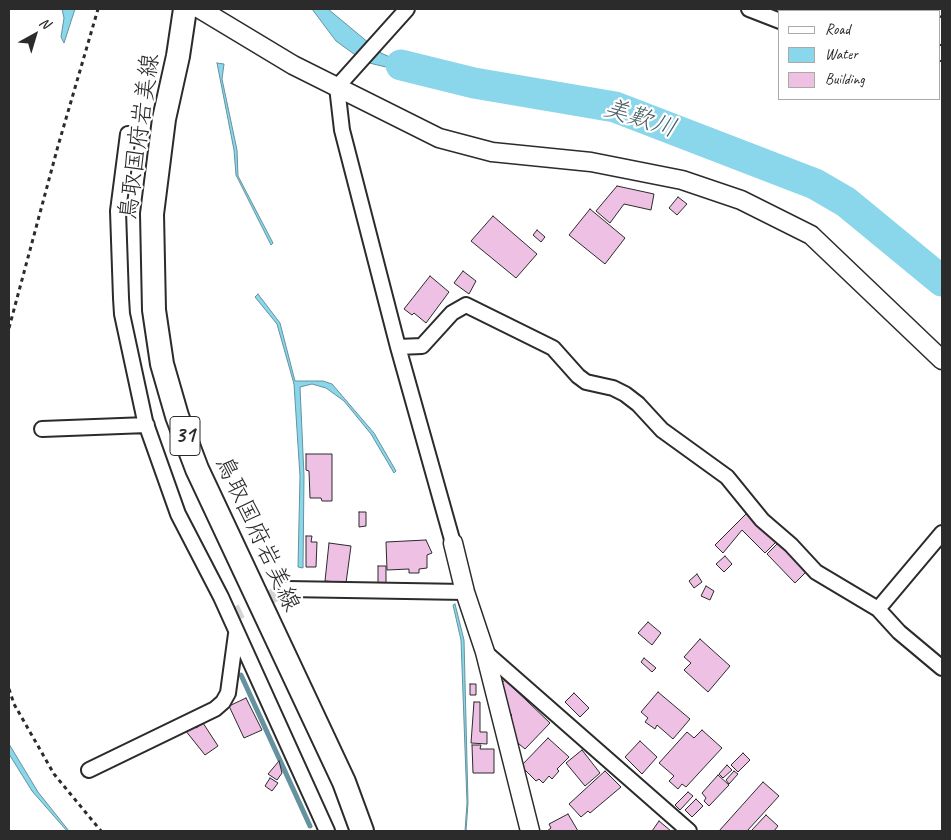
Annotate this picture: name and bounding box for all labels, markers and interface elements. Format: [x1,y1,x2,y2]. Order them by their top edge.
north arrow [10,10,60,60]
legend [778,10,941,100]
text: N [36,14,53,32]
text: Road [825,20,850,39]
text: Water [825,45,858,64]
street label: 鳥取国府岩美線 [114,52,166,222]
text: Building [825,70,864,89]
water label: 美歎川 [600,93,680,145]
road number: 31 [170,416,200,456]
street label: 鳥取国府岩美線 [208,452,306,616]

